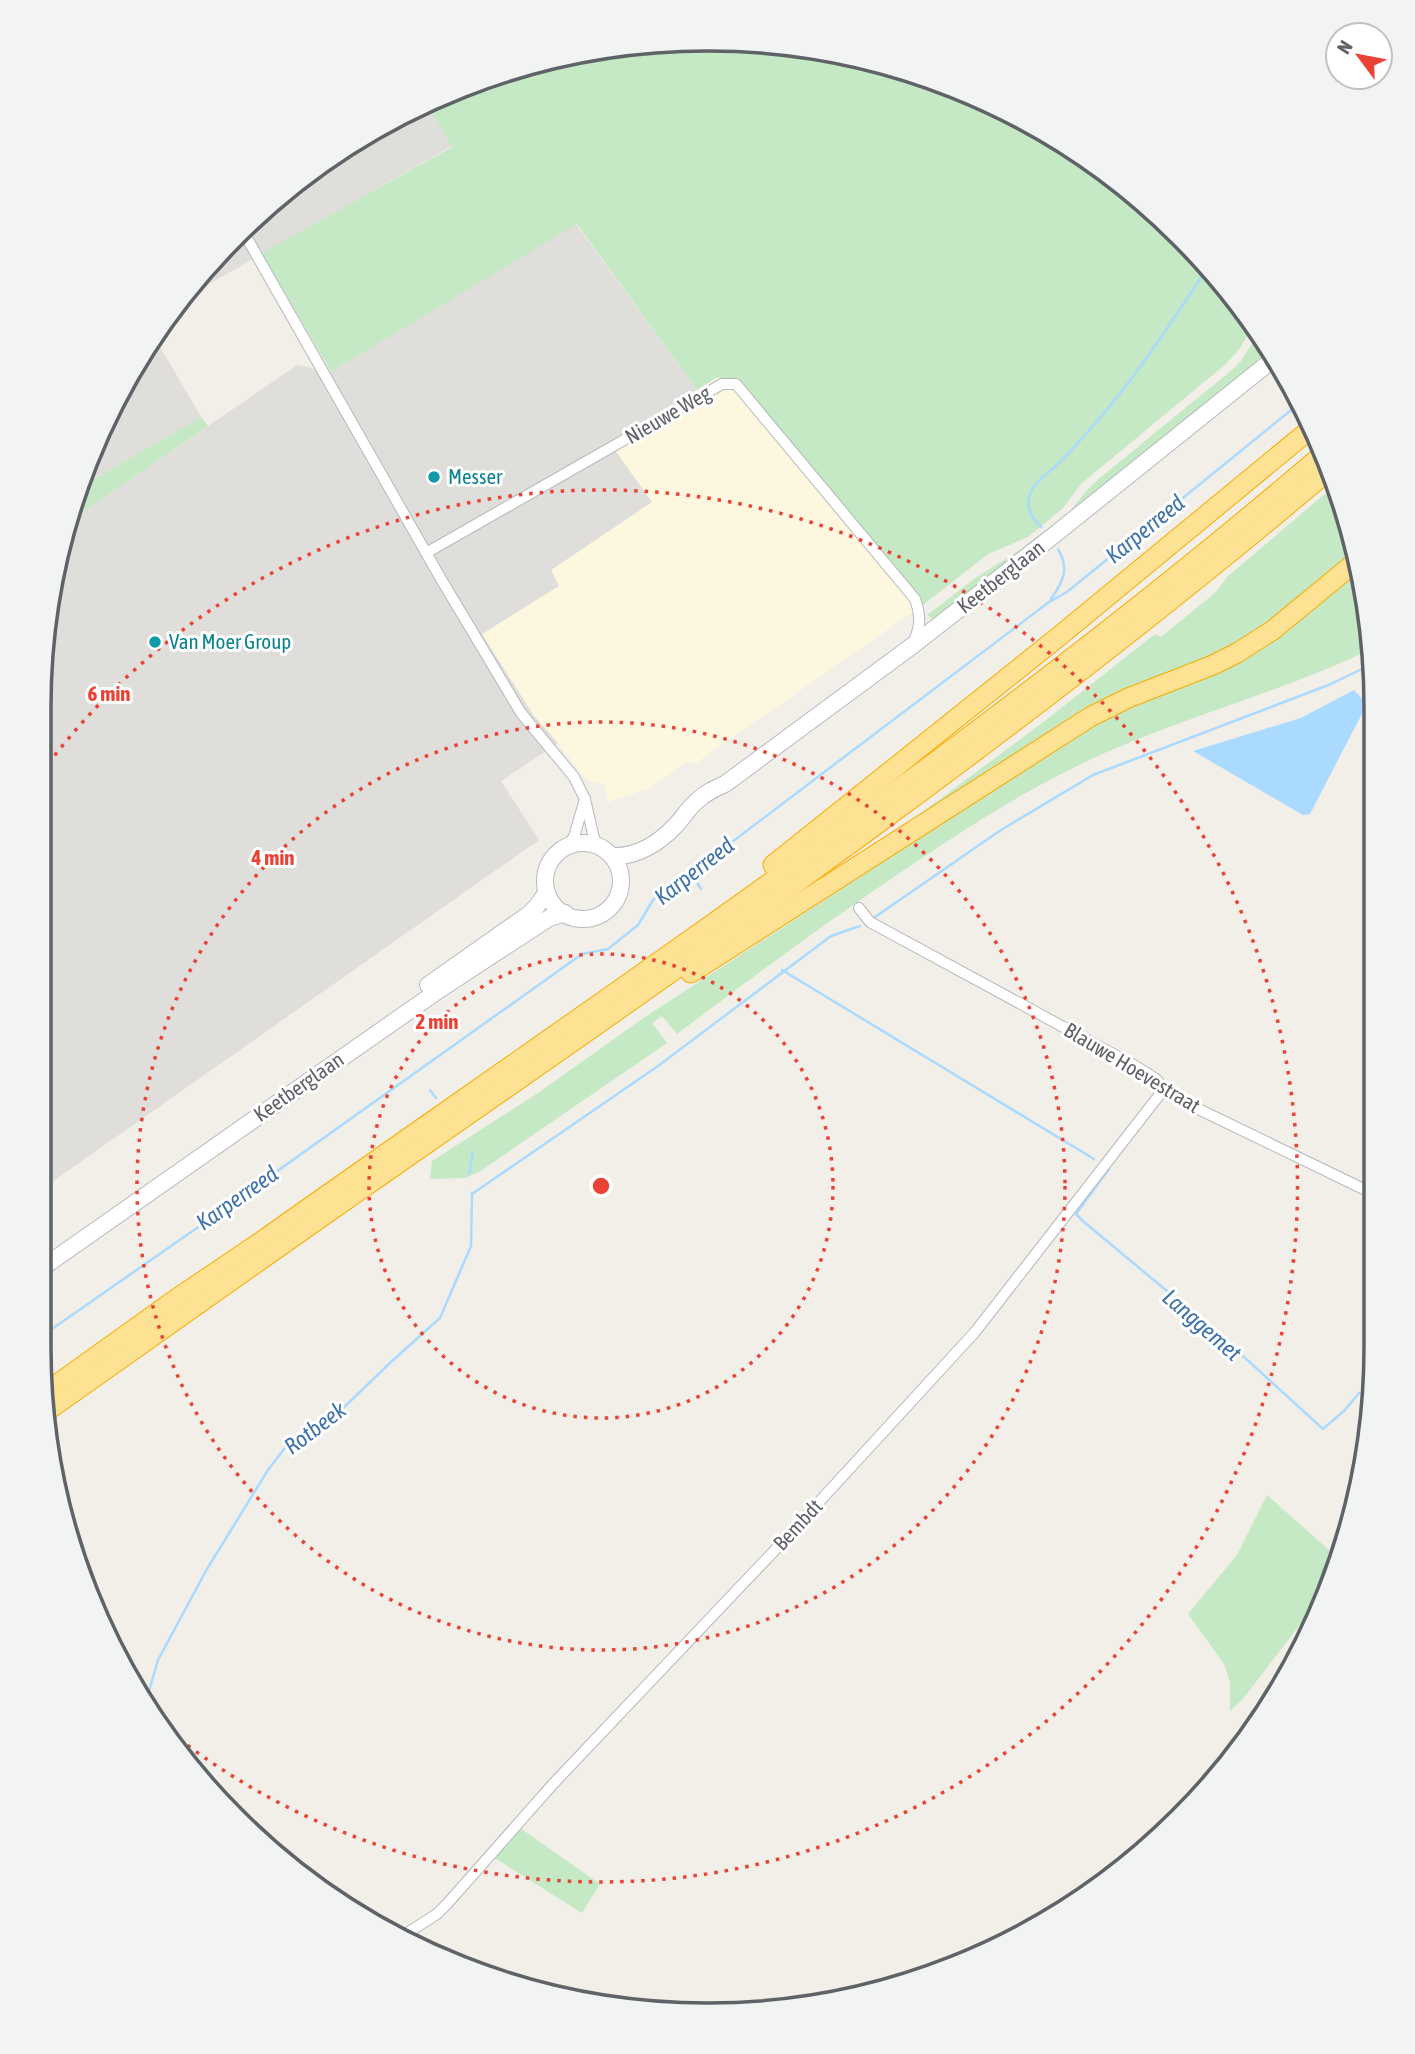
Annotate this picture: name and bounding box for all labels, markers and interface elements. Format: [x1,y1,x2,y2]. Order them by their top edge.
north arrow [1324,21,1394,91]
text: N [1332,36,1357,58]
street label: Nieuwe Weg [620,380,715,448]
place label: Messer [448,464,503,488]
marker: Messer [426,469,442,485]
water label: Karperreed [1101,489,1190,568]
street label: Keetberglaan [952,535,1049,618]
place label: Van Moer Group [169,629,291,653]
marker: Van Moer Group [147,634,163,650]
text: 6 min [88,681,130,705]
water label: Karperreed [649,832,739,910]
text: 4 min [251,845,294,869]
text: 2 min [416,1009,458,1033]
street label: Blauwe Hoevestraat [1060,1017,1205,1117]
street label: Keetberglaan [249,1046,348,1126]
water label: Karperreed [191,1161,283,1235]
centre of rings [589,1174,613,1198]
water label: Langgemet [1157,1284,1247,1366]
water label: Rotbeek [279,1396,352,1460]
street label: Bembdt [768,1494,827,1555]

